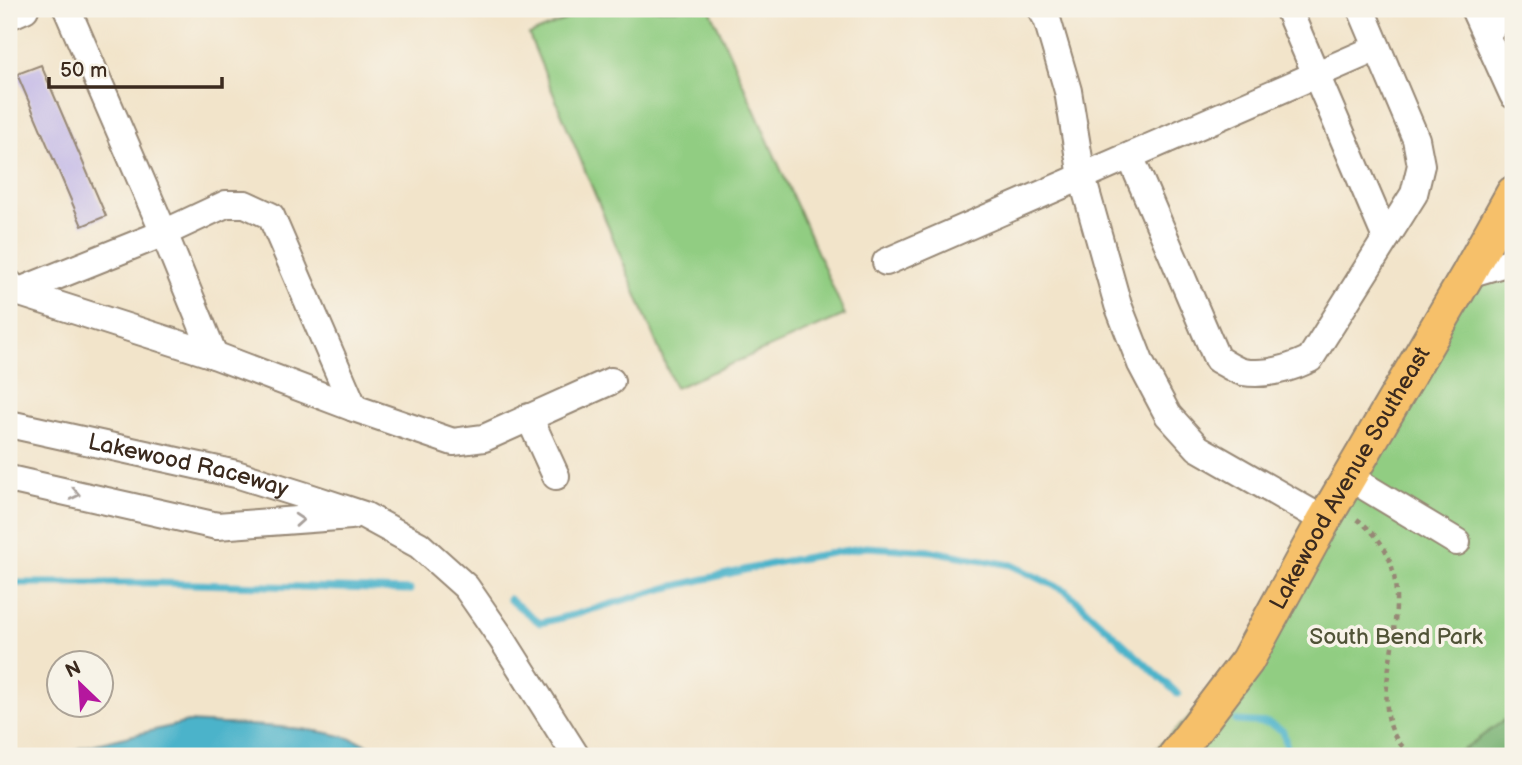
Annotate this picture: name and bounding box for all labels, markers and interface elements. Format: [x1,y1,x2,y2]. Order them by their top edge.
scale bar [49,46,222,90]
text: 50 m [60,58,107,83]
street label: Lakewood Avenue Southeast [1264,342,1436,615]
street label: Lakewood Raceway [86,428,292,504]
one-way arrow [69,486,81,501]
one-way arrow [294,513,305,528]
park label: South Bend Park [1309,623,1483,651]
north arrow [46,650,116,720]
text: N [62,657,85,683]

